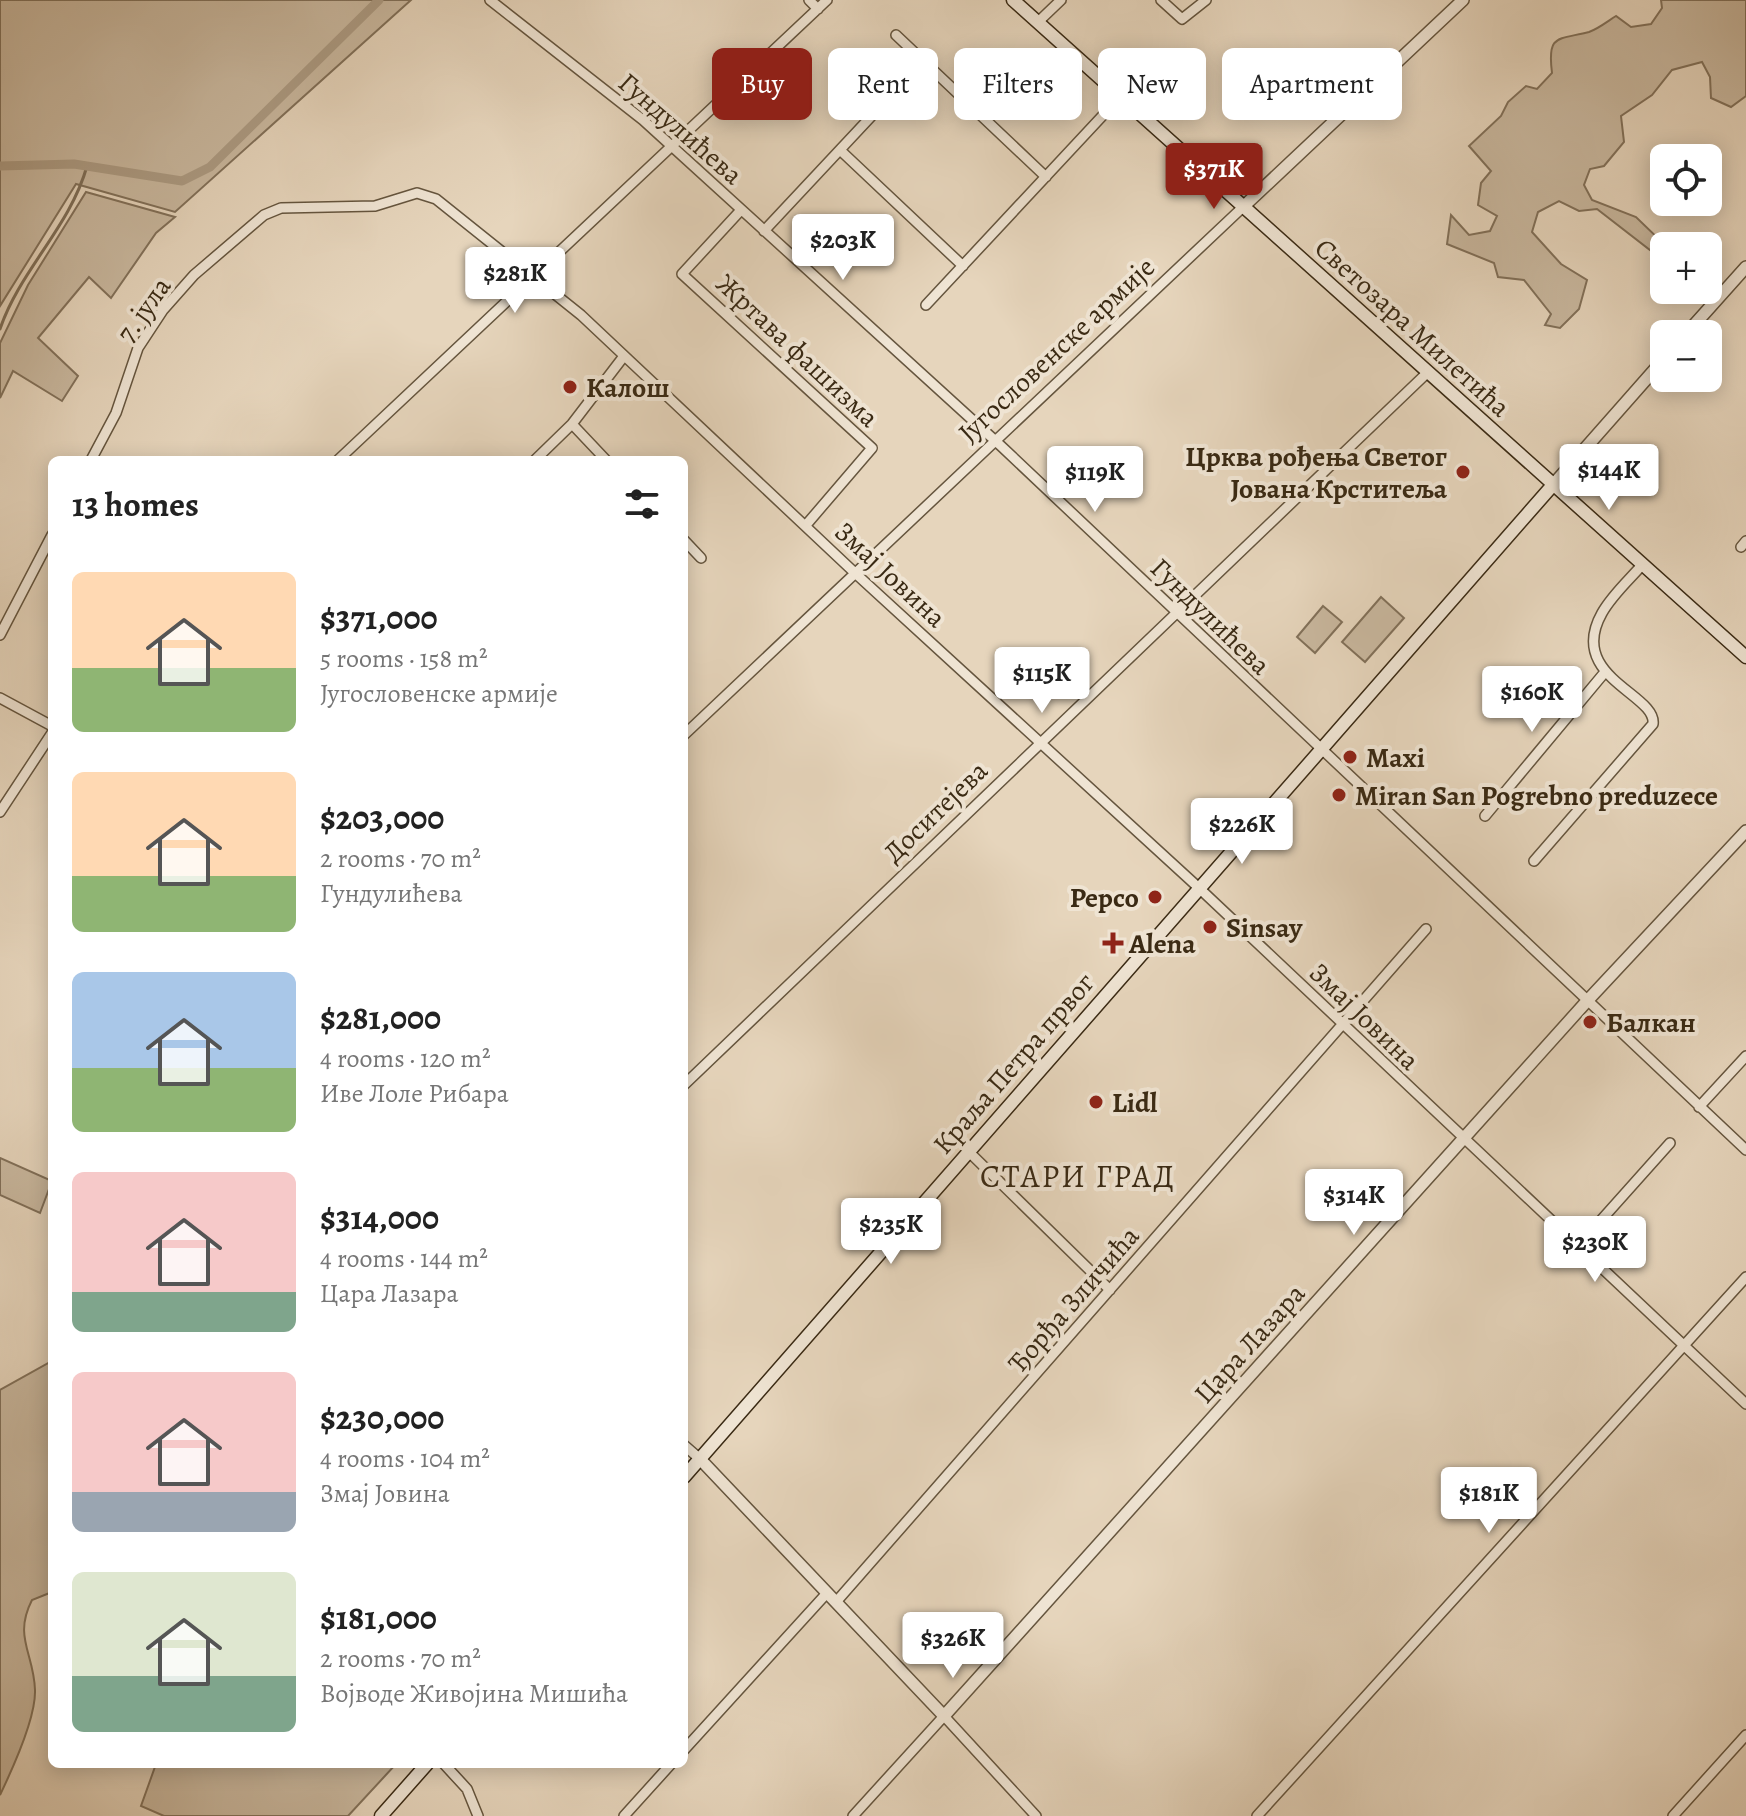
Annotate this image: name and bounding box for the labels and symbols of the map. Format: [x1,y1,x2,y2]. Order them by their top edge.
street label: Гундулићева [610,64,751,194]
pin: $371K [1158,143,1270,211]
pin: $203K [787,214,899,282]
street label: Светозара Милетића [1306,230,1518,426]
pin: $281K [459,247,571,315]
street label: Југословенске армије [950,248,1163,451]
street label: Жртава фашизма [708,265,887,436]
street label: 7. јула [108,269,180,350]
place label: Калош [586,369,669,407]
marker: Калош [561,378,579,396]
place label: Црква рођења Светог Јована Крститеља [1185,438,1448,508]
pin: $144K [1553,444,1665,512]
pin: $119K [1039,446,1151,514]
marker: Црква рођења Светог Јована Крститеља [1454,463,1472,481]
street label: Змај Јовина [826,513,954,636]
street label: Гундулићева [1142,550,1279,684]
pin: $115K [986,647,1098,715]
pin: $160K [1476,666,1588,734]
place label: Maxi [1366,739,1425,777]
marker: Maxi [1341,748,1359,766]
street label: Доситејева [875,752,996,871]
place label: Miran San Pogrebno preduzece [1355,777,1718,815]
marker: Miran San Pogrebno preduzece [1330,786,1348,804]
pin: $226K [1186,798,1298,866]
place label: Pepco [1070,879,1139,917]
marker: Pepco [1146,888,1164,906]
place label: Sinsay [1226,909,1303,947]
marker: Sinsay [1201,918,1219,936]
place label: Alena [1128,925,1196,963]
marker: Alena [1104,934,1122,952]
street label: Змај Јовина [1301,954,1428,1079]
street label: Краља Петра првог [924,965,1103,1163]
place label: Балкан [1606,1004,1696,1042]
marker: Балкан [1581,1013,1599,1031]
place label: Lidl [1112,1084,1158,1122]
marker: Lidl [1087,1093,1105,1111]
district label: СТАРИ ГРАД [980,1154,1176,1198]
pin: $314K [1298,1169,1410,1237]
pin: $235K [835,1198,947,1266]
pin: $230K [1539,1216,1651,1284]
street label: Ђорђа Зличића [999,1218,1148,1381]
street label: Цара Лазара [1186,1275,1314,1412]
pin: $181K [1433,1467,1545,1535]
pin: $326K [897,1612,1009,1680]

